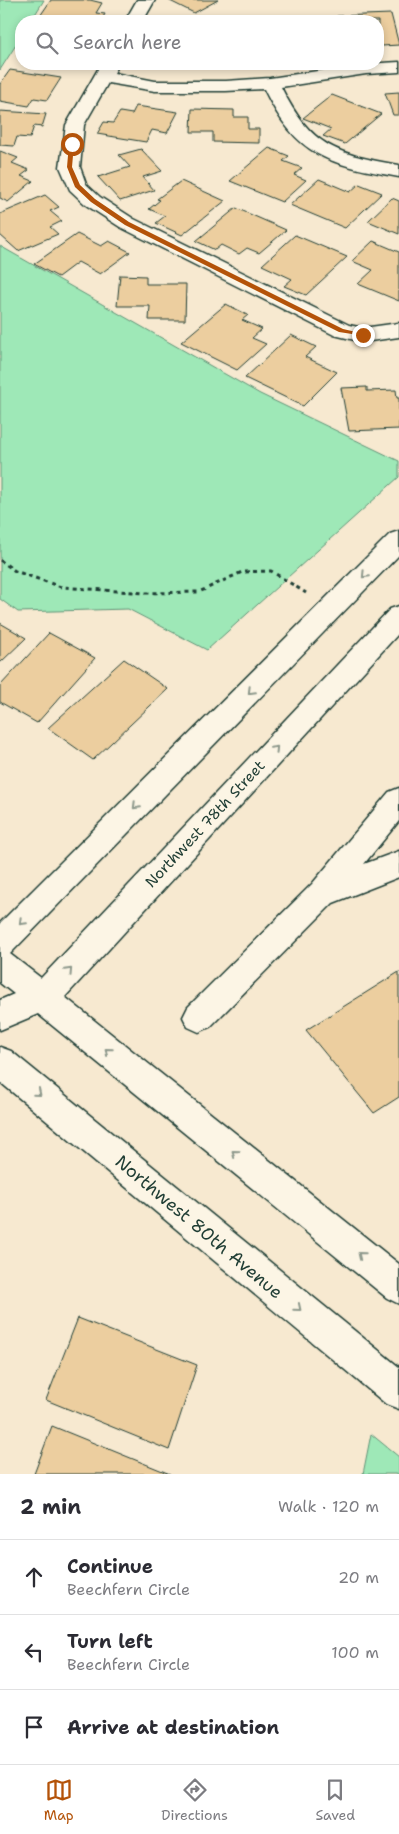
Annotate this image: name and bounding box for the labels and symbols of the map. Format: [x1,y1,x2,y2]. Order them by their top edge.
route start [61,133,84,156]
route end [352,324,375,347]
one-way arrow [362,569,371,578]
one-way arrow [248,685,257,694]
one-way arrow [269,746,278,755]
street label: Northwest 78th Street [141,756,269,892]
one-way arrow [133,801,142,810]
one-way arrow [19,916,28,925]
one-way arrow [63,967,72,976]
one-way arrow [105,1048,114,1057]
one-way arrow [32,1087,41,1096]
street label: Northwest 80th Avenue [110,1150,288,1304]
one-way arrow [231,1150,240,1159]
one-way arrow [358,1253,367,1261]
one-way arrow [292,1302,301,1310]

